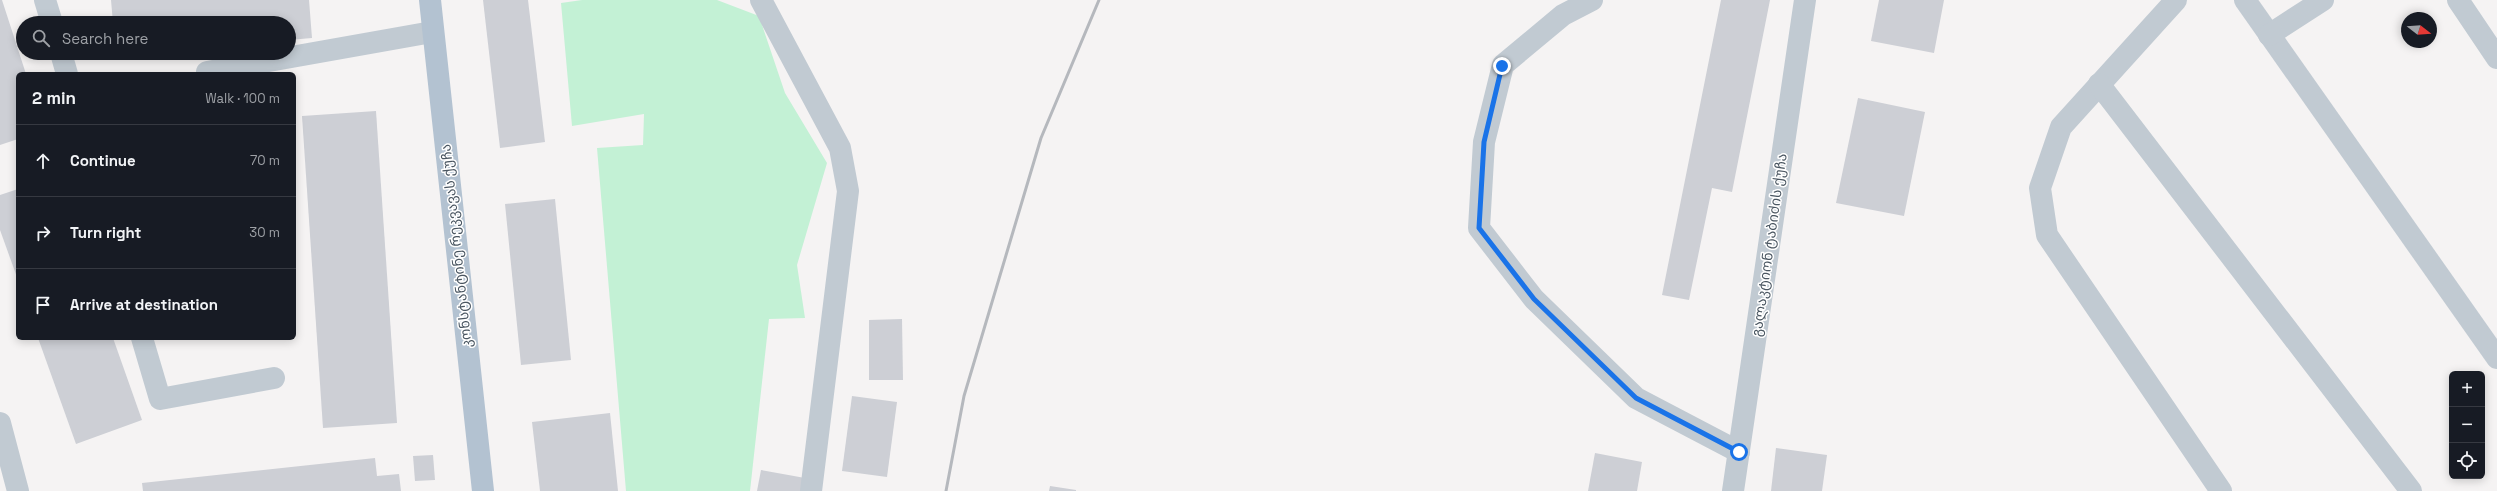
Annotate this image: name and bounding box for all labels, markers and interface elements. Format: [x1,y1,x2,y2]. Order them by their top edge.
north arrow [2401,12,2437,48]
search box [16,16,296,60]
icon: search [30,27,52,49]
text: Search here [62,29,148,48]
route end [1493,57,1511,75]
text: 2 min [32,87,76,109]
text: Walk · 100 m [205,90,280,107]
street label: კონსტანტინე რეკვავას ქუჩა [436,143,476,349]
icon: ahead [32,150,54,172]
text: Continue [70,151,136,170]
text: 70 m [250,152,280,169]
street label: გალაკტიონ ტაბიძის ქუჩა [1747,152,1791,338]
icon: right [32,222,54,244]
text: Turn right [70,223,141,242]
text: 30 m [249,224,280,241]
icon: arrive [32,294,54,316]
text: Arrive at destination [70,295,218,314]
map controls [2449,371,2485,479]
button: + [2449,371,2485,407]
button: − [2449,407,2485,443]
route start [1730,443,1748,461]
button: locate [2449,443,2485,479]

